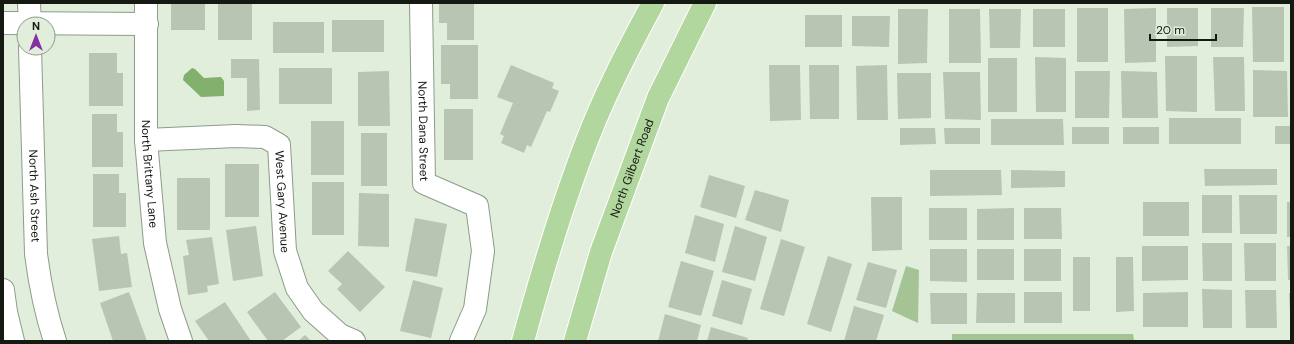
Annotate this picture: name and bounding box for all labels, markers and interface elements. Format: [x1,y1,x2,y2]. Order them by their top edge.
north arrow [16,16,56,56]
scale bar [1150,16,1216,42]
text: N [32,19,40,33]
text: 20 m [1156,22,1185,38]
street label: North Dana Street [414,81,432,181]
street label: North Gilbert Road [606,117,658,220]
street label: North Brittany Lane [138,120,162,229]
street label: North Ash Street [25,149,44,243]
street label: West Gary Avenue [271,150,293,253]

